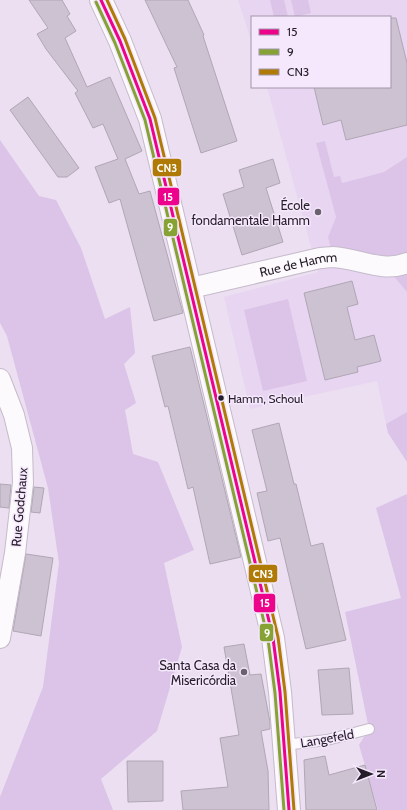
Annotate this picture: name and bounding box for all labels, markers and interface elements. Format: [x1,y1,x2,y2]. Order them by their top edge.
legend [251,16,391,88]
text: 15 [287,24,297,39]
text: 9 [287,44,294,59]
text: CN3 [287,64,309,79]
line badge: CN3 [152,158,182,177]
text: CN3 [157,161,177,175]
line badge: 15 [157,187,180,206]
text: 15 [163,190,173,204]
place label: École fondamentale Hamm [191,196,310,228]
marker: École fondamentale Hamm [313,207,323,217]
line badge: 9 [163,218,178,237]
text: 9 [167,220,173,234]
street label: Rue de Hamm [258,249,338,280]
place label: Hamm, Schoul [228,391,303,406]
marker: Hamm, Schoul [216,393,226,403]
street label: Rue Godchaux [8,466,30,547]
line badge: CN3 [248,564,278,583]
text: CN3 [253,567,273,581]
line badge: 15 [253,593,276,613]
text: 15 [260,596,270,610]
line badge: 9 [259,623,274,642]
text: 9 [264,626,270,640]
place label: Santa Casa da Misericórdia [159,657,237,688]
marker: Santa Casa da Misericórdia [239,667,249,677]
street label: Langefeld [299,725,355,751]
north arrow [351,754,391,794]
text: N [374,770,388,778]

